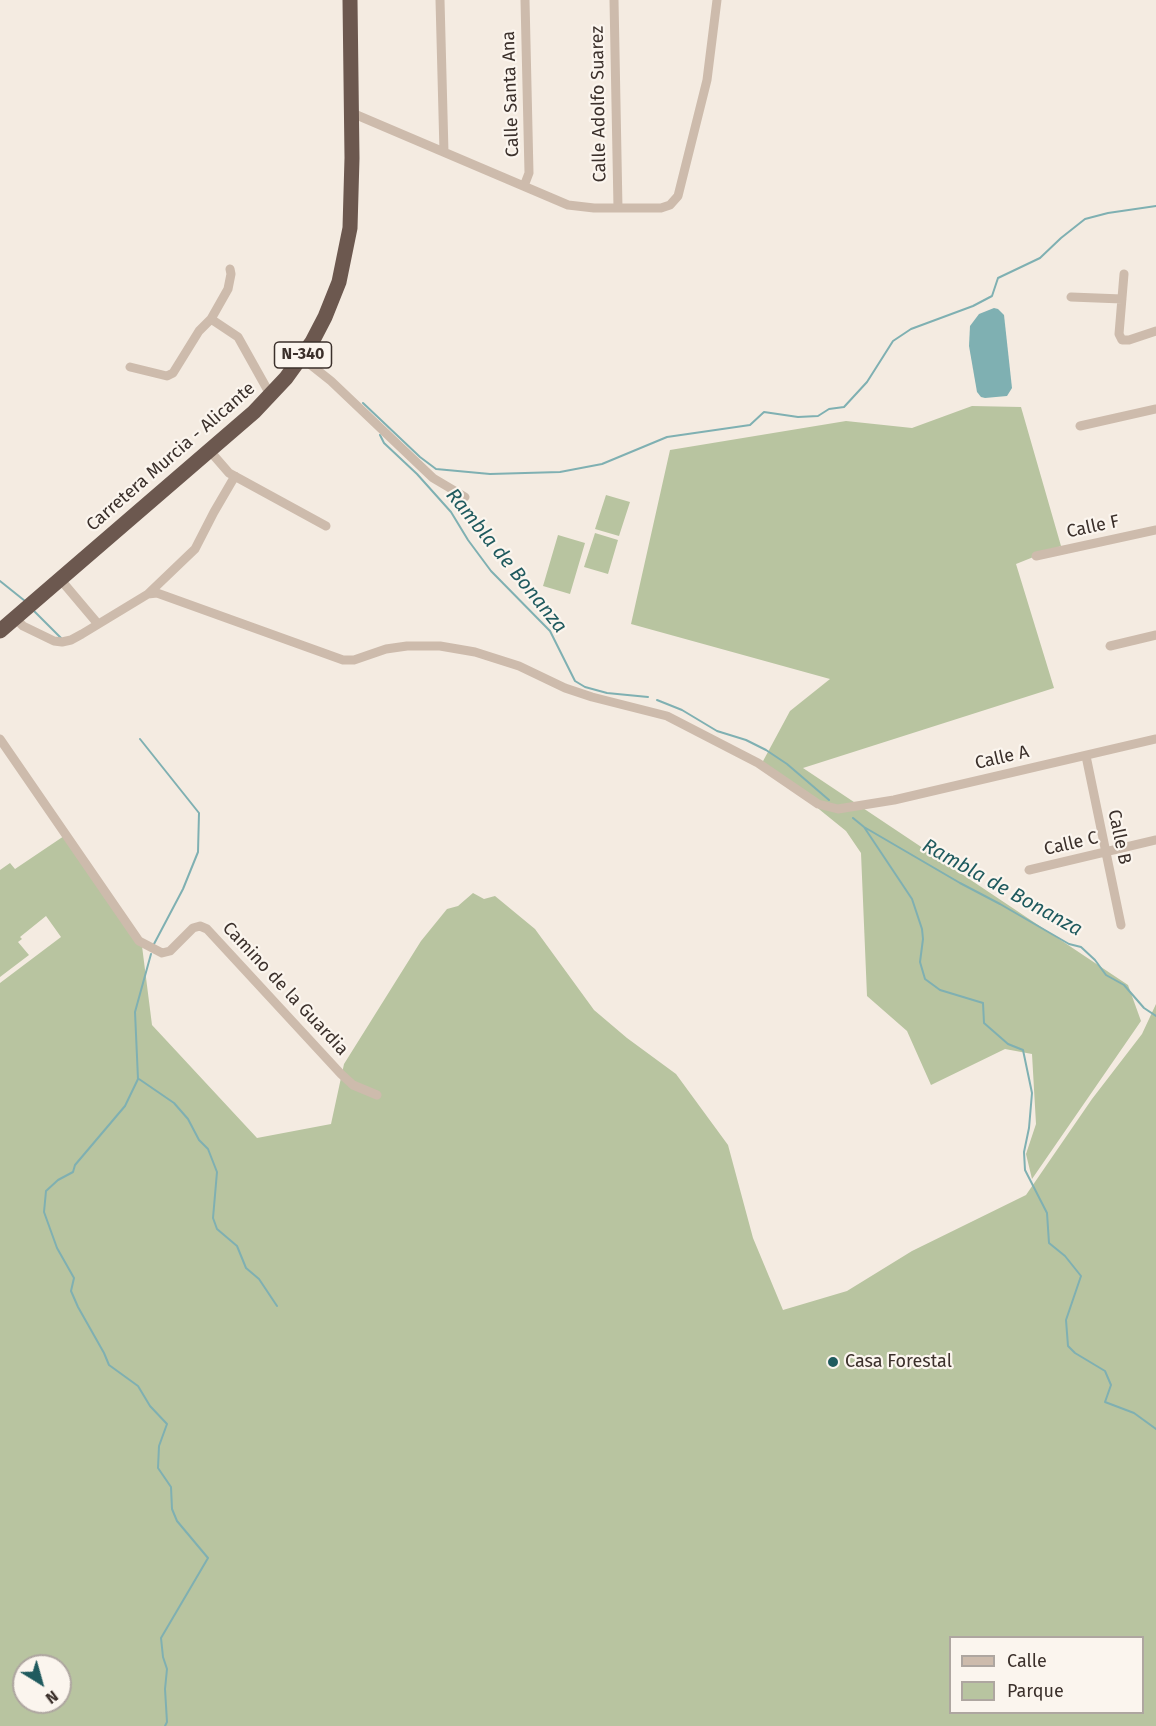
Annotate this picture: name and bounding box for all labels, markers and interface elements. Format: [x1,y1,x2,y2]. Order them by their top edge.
street label: Calle Adolfo Suarez [587,26,611,182]
street label: Calle Santa Ana [498,31,524,157]
road number: N-340 [274,342,332,368]
street label: Carretera Murcia - Alicante [82,378,260,536]
water label: Rambla de Bonanza [440,484,572,638]
street label: Calle F [1065,511,1121,543]
street label: Calle A [973,741,1031,775]
street label: Calle B [1103,808,1135,866]
street label: Calle C [1042,827,1100,861]
water label: Rambla de Bonanza [918,834,1086,942]
street label: Camino de la Guardia [218,918,352,1060]
place label: Casa Forestal [845,1351,952,1373]
marker: Casa Forestal [826,1355,840,1369]
legend [949,1636,1144,1714]
text: Calle [1007,1650,1047,1672]
north arrow [12,1654,72,1714]
text: Parque [1007,1680,1064,1702]
text: N [42,1686,62,1708]

